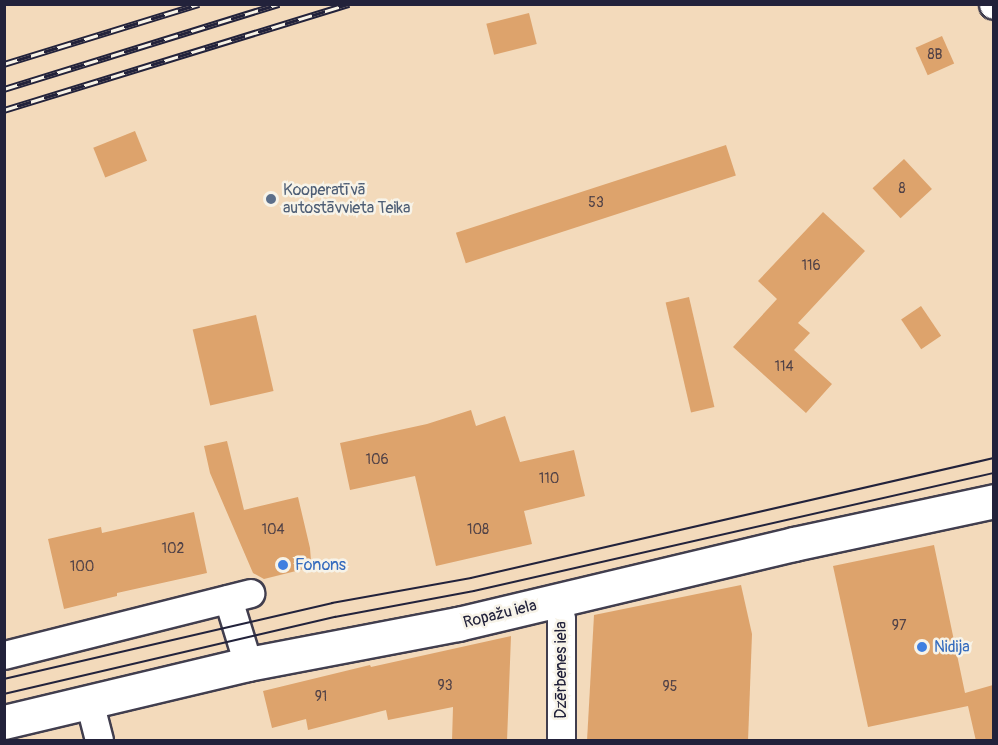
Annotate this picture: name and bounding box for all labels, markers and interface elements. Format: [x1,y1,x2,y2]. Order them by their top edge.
house number: 8B [928,47,942,63]
place label: Kooperatīvā autostāvvieta Teika [283,180,410,218]
house number: 8 [898,181,906,197]
marker: Kooperatīvā autostāvvieta Teika [264,192,278,206]
house number: 53 [588,195,604,211]
house number: 116 [801,258,821,274]
house number: 114 [774,359,794,375]
house number: 106 [365,452,389,468]
house number: 110 [539,471,559,487]
house number: 104 [261,522,285,538]
house number: 108 [467,522,489,538]
house number: 102 [162,541,184,557]
place label: Fonons [295,555,346,575]
marker: Fonons [276,558,290,572]
house number: 100 [70,559,94,575]
street label: Ropažu iela [461,596,539,632]
house number: 97 [892,618,906,634]
street label: Dzērbenes iela [551,621,571,719]
place label: Nidija [934,637,970,657]
marker: Nidija [915,640,929,654]
house number: 93 [437,678,453,694]
house number: 95 [663,679,677,695]
house number: 91 [315,689,327,705]

